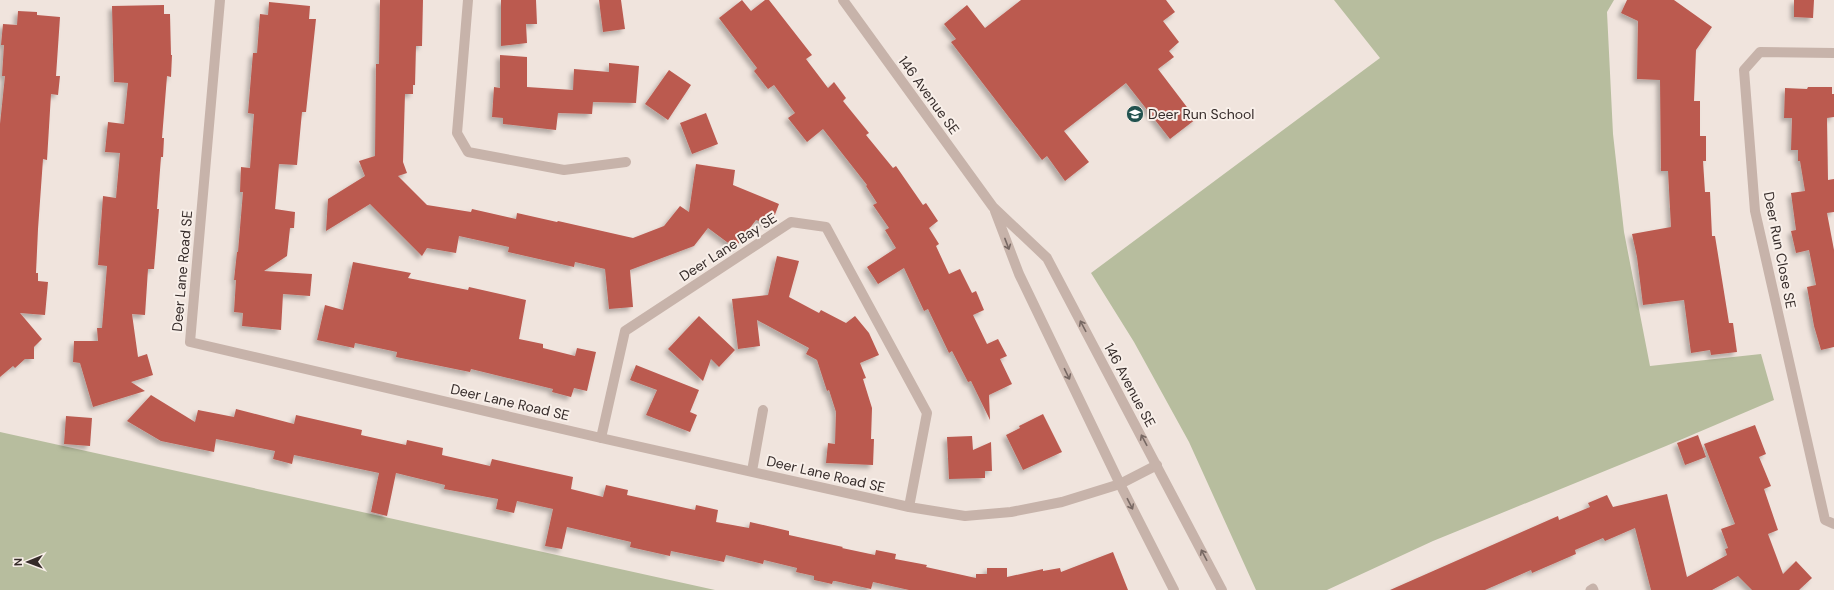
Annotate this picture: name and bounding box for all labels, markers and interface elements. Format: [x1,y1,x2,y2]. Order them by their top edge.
street label: 146 Avenue SE [894,52,964,138]
school or university icon: Deer Run School [1125,104,1145,124]
place label: Deer Run School [1148,105,1254,123]
street label: Deer Run Close SE [1760,190,1800,310]
street label: Deer Lane Bay SE [676,209,780,285]
street label: Deer Lane Road SE [168,210,196,332]
one-way arrow [1004,237,1012,249]
one-way arrow [1078,320,1086,332]
street label: 146 Avenue SE [1100,340,1160,430]
one-way arrow [1064,368,1071,380]
street label: Deer Lane Road SE [449,380,571,424]
one-way arrow [1139,435,1147,447]
street label: Deer Lane Road SE [765,452,887,496]
one-way arrow [1127,498,1135,510]
north arrow [8,542,48,582]
one-way arrow [1200,550,1207,562]
text: N [11,558,25,566]

